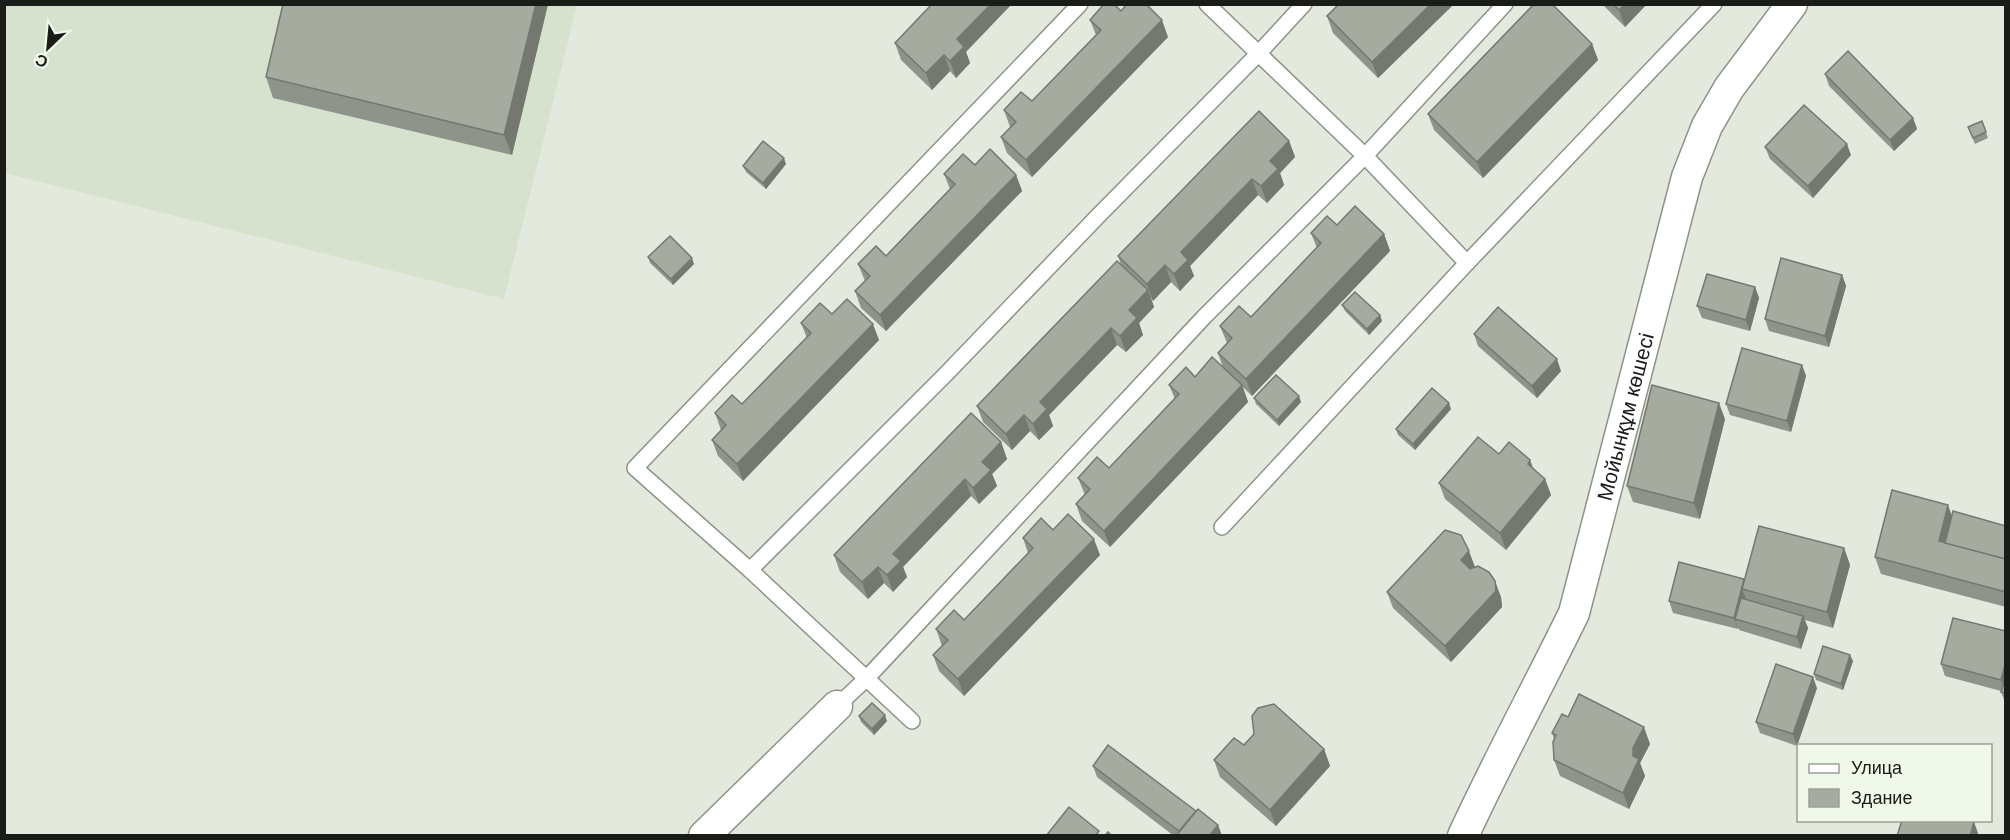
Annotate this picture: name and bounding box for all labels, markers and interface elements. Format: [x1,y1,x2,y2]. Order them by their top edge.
north arrow [18,18,78,78]
text: С [32,51,51,71]
street label: Мойынқұм көшесі [1592,330,1658,503]
legend [1797,744,1992,822]
text: Улица [1851,758,1903,778]
text: Здание [1851,788,1912,808]

